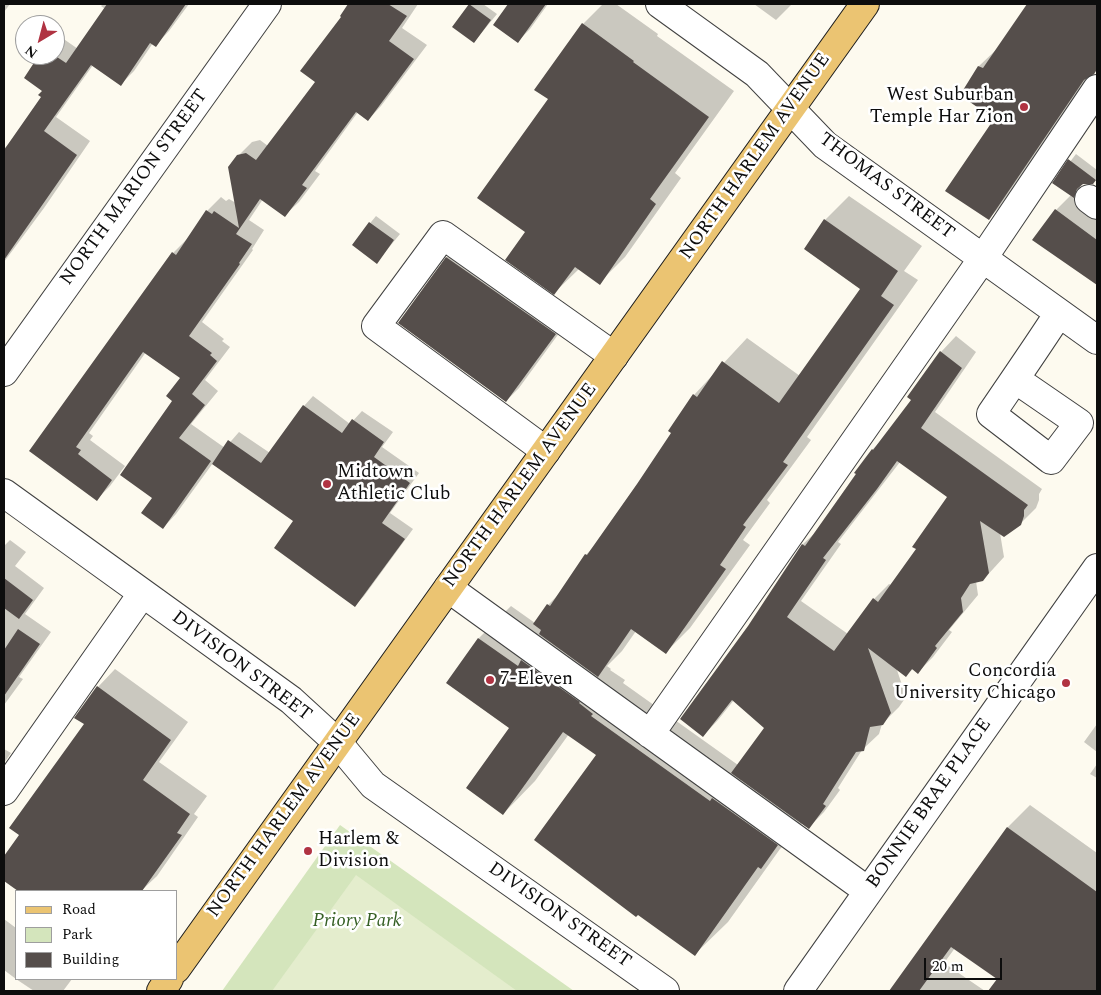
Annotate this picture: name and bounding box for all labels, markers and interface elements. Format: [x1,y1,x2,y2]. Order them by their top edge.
north arrow [15,15,65,65]
text: N [20,40,42,63]
street label: NORTH HARLEM AVENUE [676,49,836,265]
place label: West Suburban Temple Har Zion [870,85,1014,129]
street label: NORTH MARION STREET [56,86,214,290]
marker: West Suburban Temple Har Zion [1018,101,1030,113]
street label: THOMAS STREET [814,129,958,245]
street label: NORTH HARLEM AVENUE [439,379,603,593]
place label: Midtown Athletic Club [337,462,450,506]
marker: Midtown Athletic Club [321,478,333,490]
street label: DIVISION STREET [166,607,316,727]
place label: Concordia University Chicago [894,661,1056,705]
place label: 7-Eleven [500,669,573,691]
marker: 7-Eleven [484,674,496,686]
marker: Concordia University Chicago [1060,677,1072,689]
street label: NORTH HARLEM AVENUE [203,709,367,923]
street label: BONNIE BRAE PLACE [863,715,997,893]
place label: Harlem & Division [318,829,399,873]
marker: Harlem & Division [302,845,314,857]
street label: DIVISION STREET [483,858,635,974]
legend [15,890,178,980]
text: Road [62,898,96,921]
park label: Priory Park [312,911,402,933]
text: Park [62,923,93,946]
text: Building [62,948,119,971]
scale bar [926,948,1004,980]
text: 20 m [932,955,964,978]

